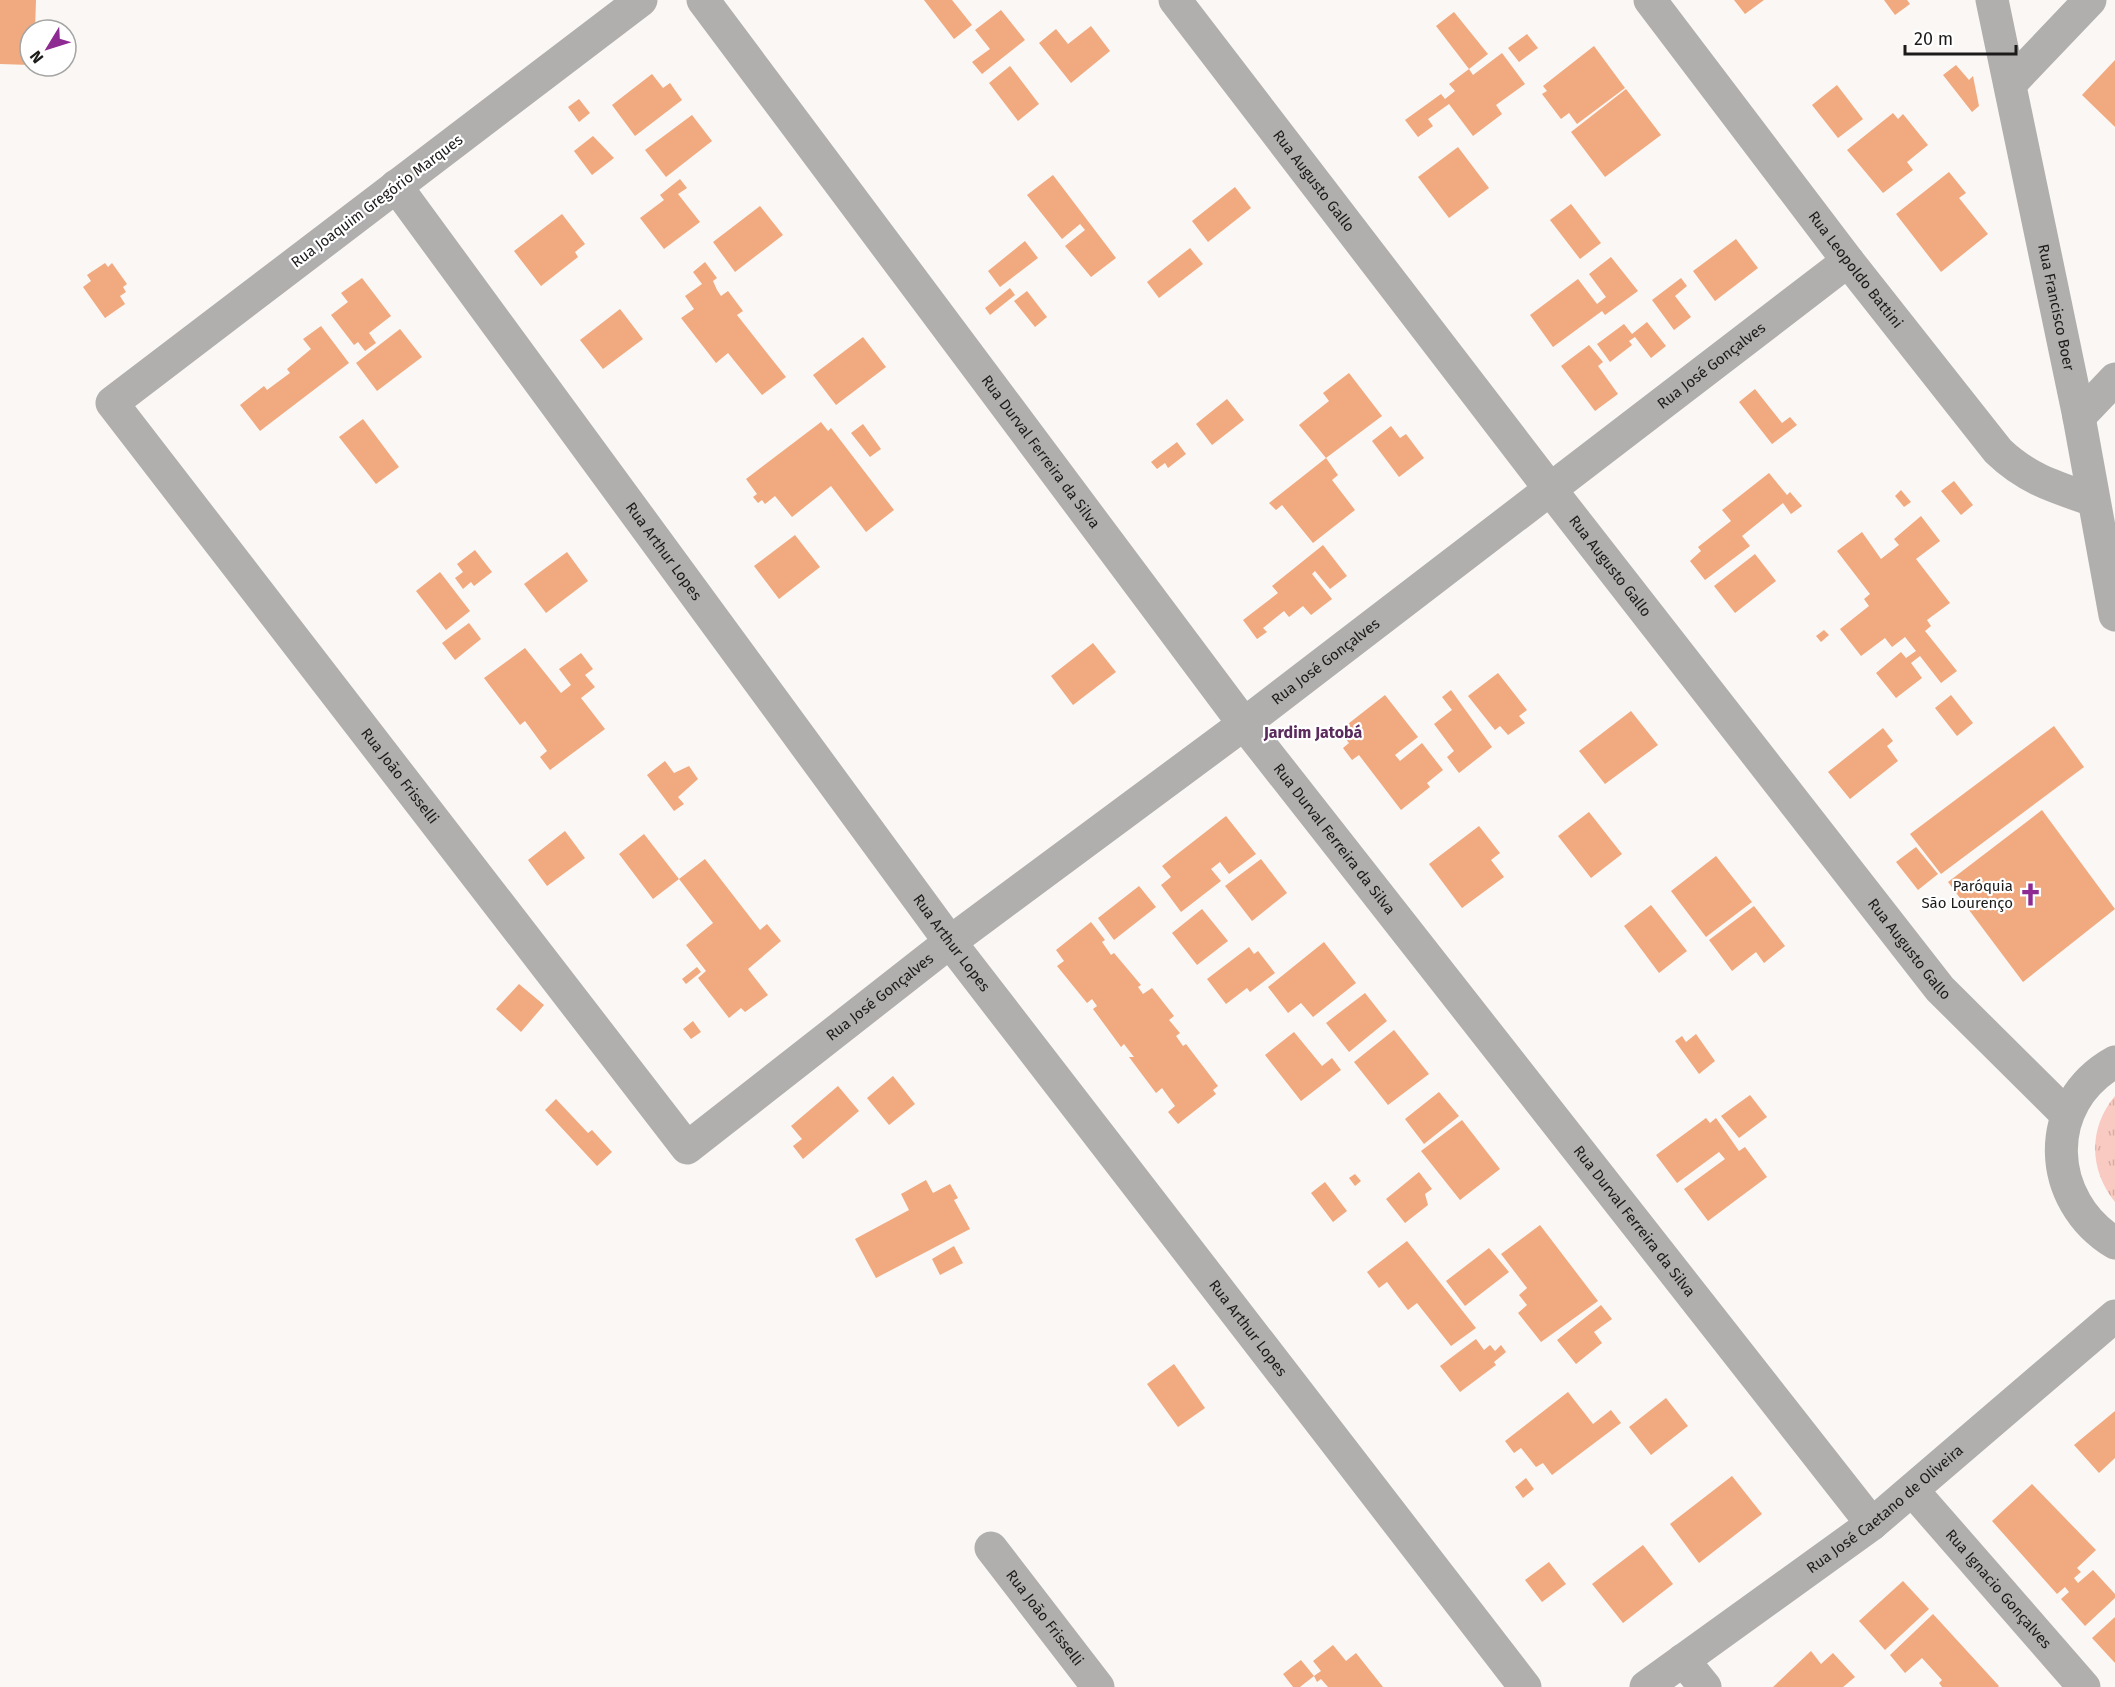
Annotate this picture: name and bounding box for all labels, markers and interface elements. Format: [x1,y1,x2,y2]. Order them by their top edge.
north arrow [18,18,78,78]
scale bar [1905,18,2016,56]
text: 20 m [1914,28,1953,50]
text: N [26,47,47,67]
street label: Rua Augusto Gallo [1269,126,1359,235]
street label: Rua Joaquim Gregório Marques [288,131,466,271]
street label: Rua Leopoldo Battini [1804,208,1906,332]
street label: Rua Francisco Boer [2034,242,2078,373]
street label: Rua José Gonçalves [1654,319,1769,413]
street label: Rua Durval Ferreira da Silva [977,372,1104,532]
street label: Rua Arthur Lopes [622,499,706,604]
street label: Rua Augusto Gallo [1565,512,1655,620]
street label: Rua José Gonçalves [1268,614,1383,709]
district label: Jardim Jatobá [1263,723,1362,742]
street label: Rua João Frisselli [357,724,442,827]
street label: Rua Durval Ferreira da Silva [1270,760,1399,918]
place label: Paróquia São Lourenço [1921,877,2013,912]
church icon: Paróquia São Lourenço [2018,882,2044,908]
street label: Rua Arthur Lopes [909,891,994,995]
street label: Rua Augusto Gallo [1864,895,1954,1003]
street label: Rua José Gonçalves [823,949,937,1045]
street label: Rua Durval Ferreira da Silva [1570,1142,1699,1300]
street label: Rua Arthur Lopes [1205,1276,1291,1380]
street label: Rua José Caetano de Oliveira [1803,1441,1967,1577]
street label: Rua Ignacio Gonçalves [1942,1526,2055,1652]
street label: Rua João Frisselli [1002,1566,1087,1669]

